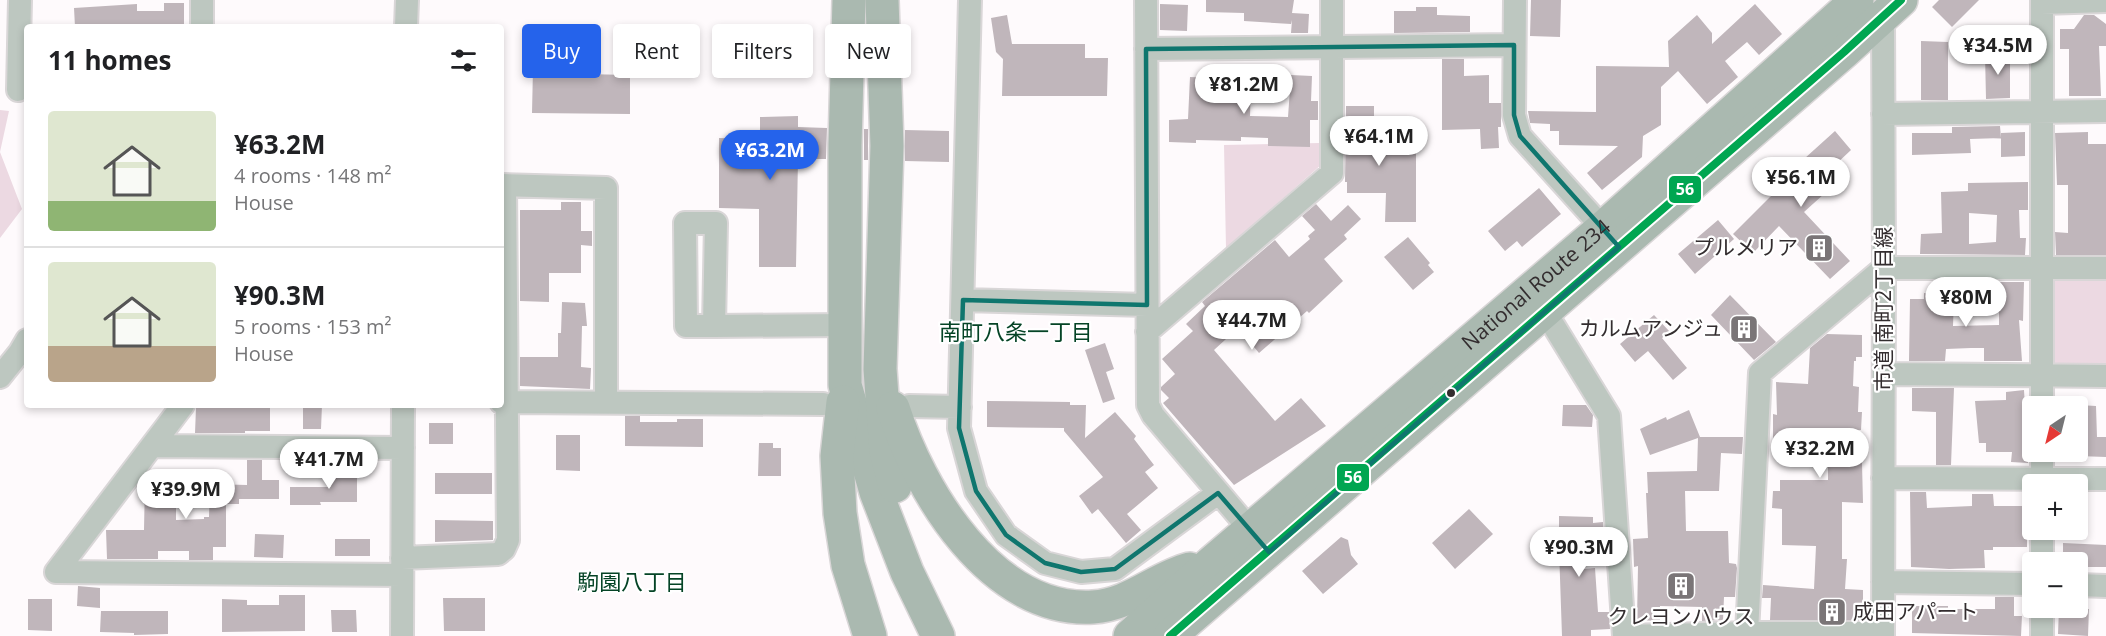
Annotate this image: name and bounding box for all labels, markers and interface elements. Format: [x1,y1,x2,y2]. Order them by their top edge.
chip: Buy [522,24,601,78]
chip: Rent [613,24,700,78]
chip: Filters [712,24,813,78]
chip: New [825,24,911,78]
pin: ¥34.5M [1949,25,2047,76]
text: ¥34.5M [1963,31,2033,58]
text: 11 homes [48,42,172,78]
icon: filters [447,44,480,77]
pin: ¥81.2M [1195,64,1293,115]
text: ¥81.2M [1209,70,1279,97]
pin: ¥64.1M [1330,116,1428,167]
text: ¥64.1M [1344,122,1414,149]
text: ¥63.2M [234,126,325,162]
pin: ¥63.2M [721,130,819,181]
icon: home [96,135,168,207]
text: ¥63.2M [735,136,805,163]
pin: ¥56.1M [1752,157,1850,208]
text: 4 rooms · 148 m² [234,162,392,189]
text: ¥56.1M [1766,163,1836,190]
line badge: 56 [1668,175,1702,204]
text: 56 [1676,178,1694,200]
text: House [234,189,294,216]
street label: National Route 234 [1455,213,1616,356]
street label: 市道 南町2丁目線 [1869,227,1897,391]
building icon: プルメリア [1803,232,1835,264]
place label: プルメリア [1693,233,1798,261]
text: ¥90.3M [234,277,325,313]
pin: ¥80M [1930,277,2002,328]
text: ¥80M [1939,283,1993,310]
icon: home [96,286,168,358]
pin: ¥44.7M [1203,300,1301,351]
text: ¥44.7M [1217,306,1287,333]
text: 5 rooms · 153 m² [234,313,392,340]
building icon: カルムアンジュ [1728,313,1760,345]
place label: カルムアンジュ [1579,314,1723,342]
district label: 南町八条一丁目 [939,316,1093,346]
text: House [234,340,294,367]
unlabelled marker [1445,387,1457,399]
north arrow [2022,396,2088,462]
map controls [2022,396,2088,618]
pin: ¥32.2M [1771,428,1869,479]
text: ¥32.2M [1785,434,1855,461]
pin: ¥41.7M [280,439,378,490]
text: ¥41.7M [294,445,364,472]
line badge: 56 [1336,463,1370,492]
text: 56 [1344,466,1362,488]
pin: ¥39.9M [137,469,235,520]
button: + [2022,474,2088,540]
text: ¥39.9M [151,475,221,502]
pin: ¥90.3M [1530,527,1628,578]
text: ¥90.3M [1544,533,1614,560]
button: − [2022,552,2088,618]
district label: 駒園八丁目 [577,566,687,596]
building icon: クレヨンハウス [1665,570,1697,602]
building icon: 成田アパート [1816,596,1848,628]
place label: 成田アパート [1853,597,1979,625]
place label: クレヨンハウス [1608,602,1755,630]

